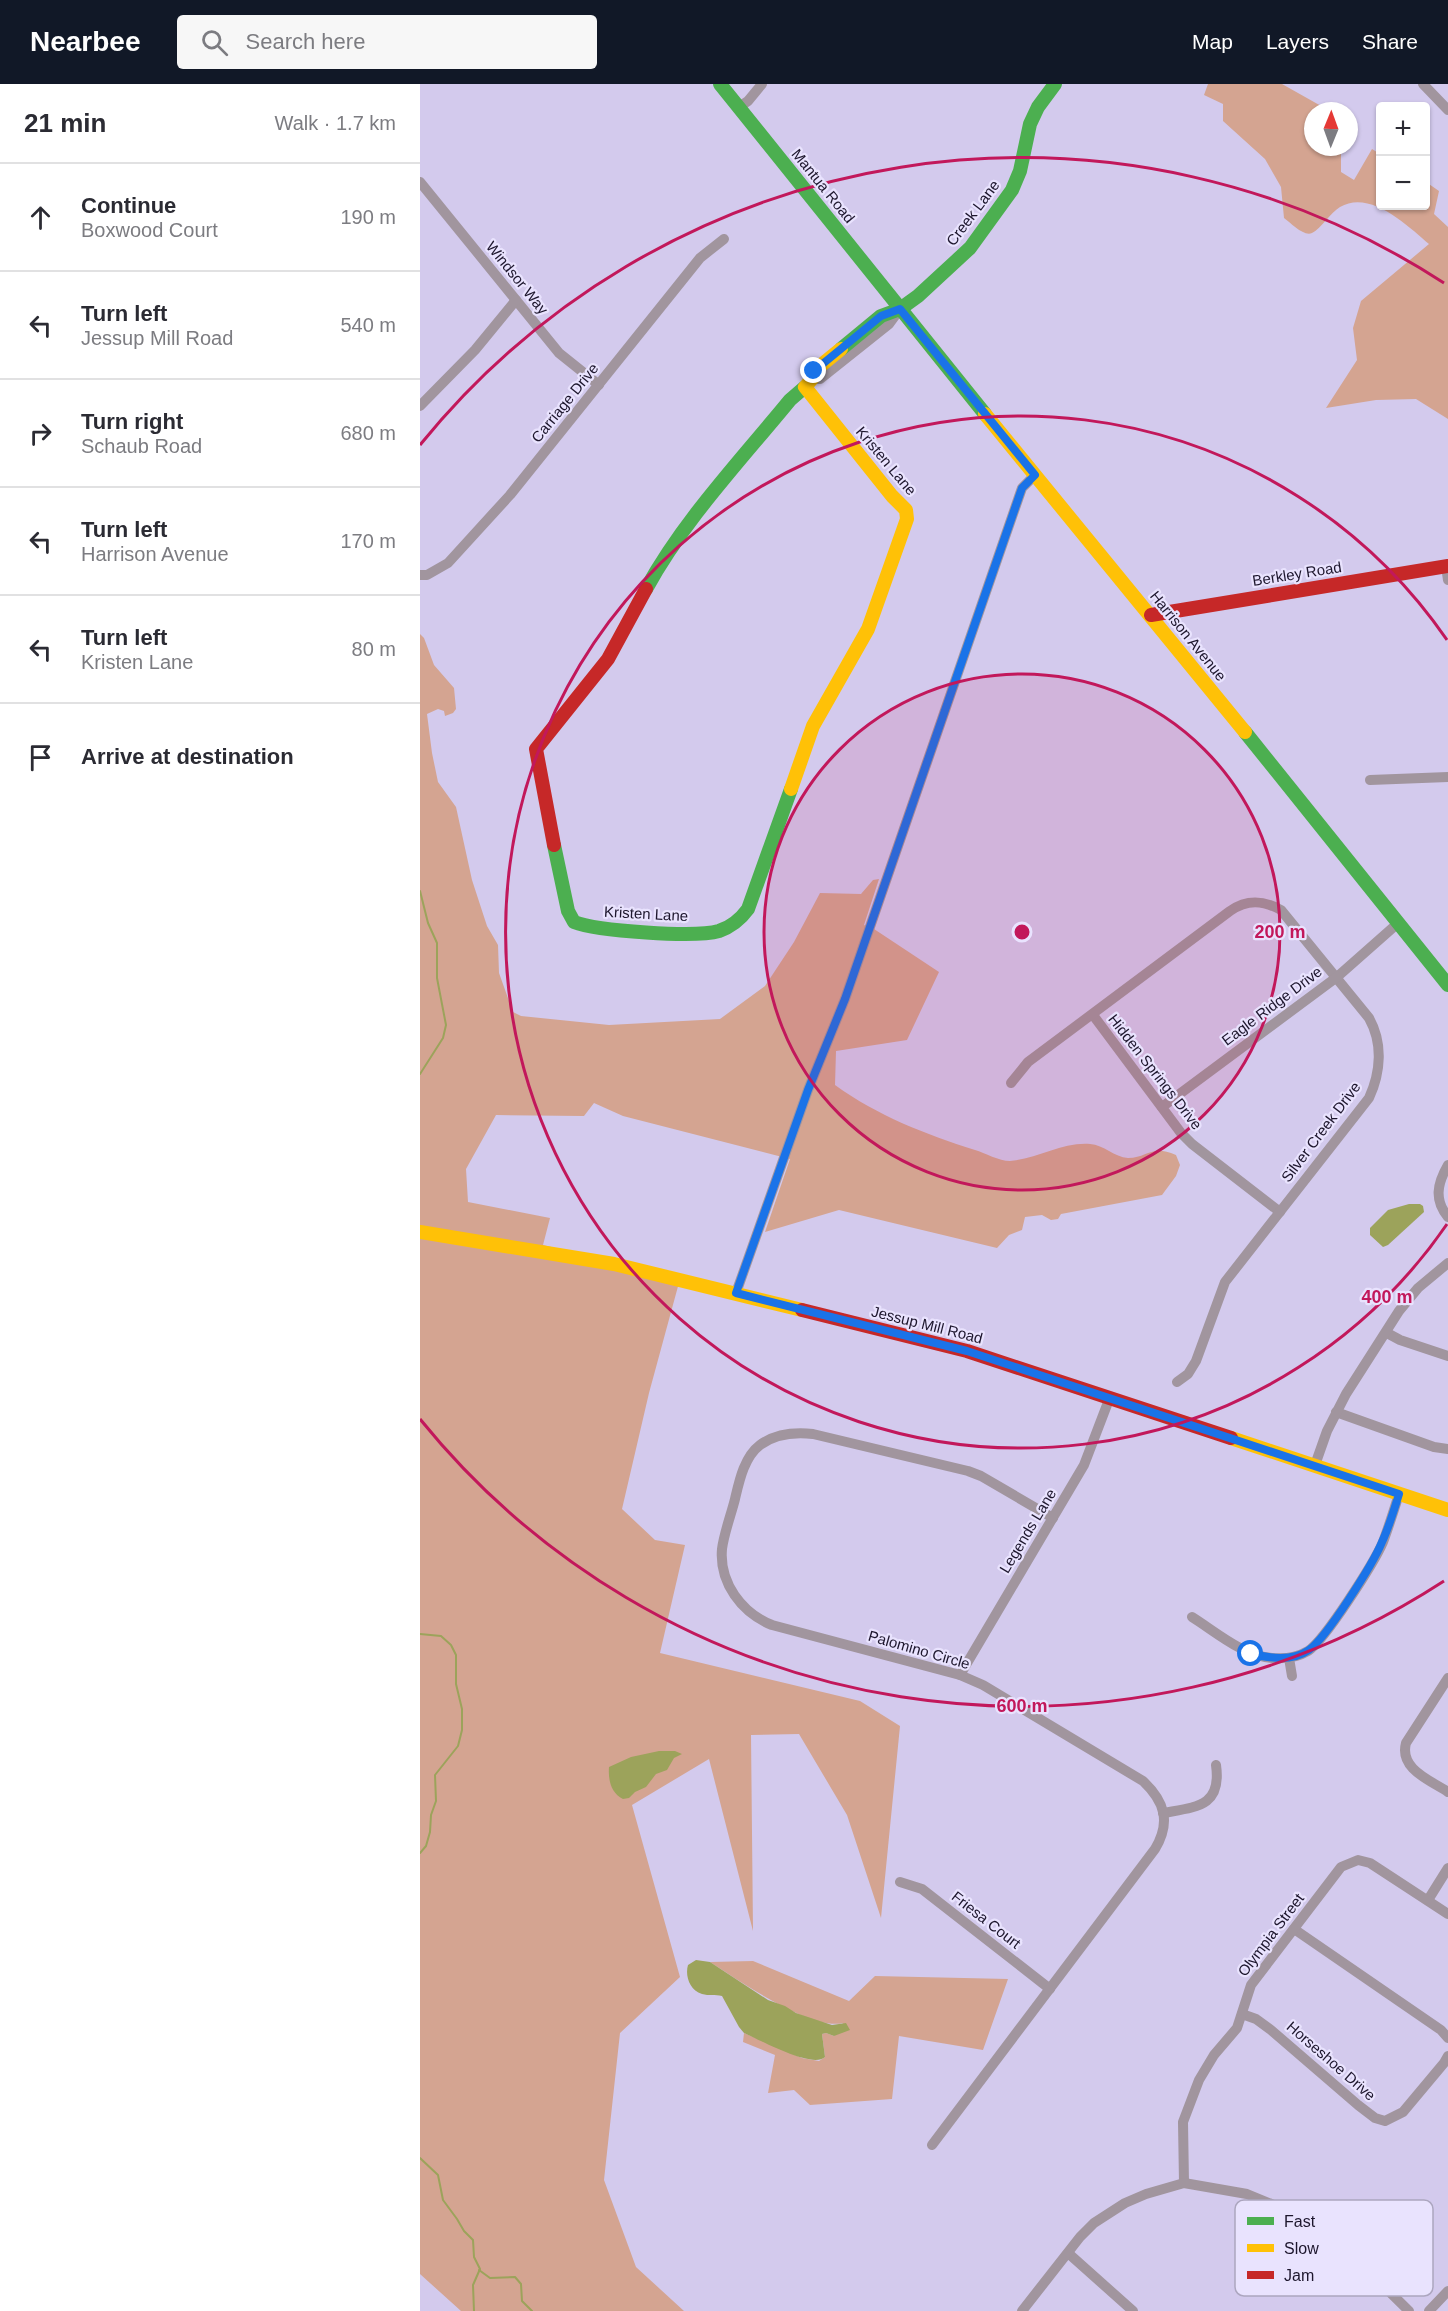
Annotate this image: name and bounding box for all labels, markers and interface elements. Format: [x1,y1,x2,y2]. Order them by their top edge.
search box [177,15,597,69]
text: Nearbee [30,26,141,57]
icon: search [198,26,231,59]
text: Search here [246,29,365,54]
text: Map [1192,30,1233,53]
text: Layers [1266,30,1329,53]
text: Share [1362,30,1418,53]
north arrow [1304,102,1358,156]
map controls [1376,102,1430,210]
button: + [1376,102,1430,156]
text: 21 min [24,108,106,138]
text: Walk · 1.7 km [275,112,396,134]
street label: Mantua Road [788,145,858,226]
button: − [1376,156,1430,210]
street label: Creek Lane [942,177,1003,249]
text: Continue [81,193,176,218]
icon: ahead [24,201,57,234]
text: 190 m [340,206,396,228]
text: Boxwood Court [81,219,218,241]
street label: Windsor Way [483,238,552,318]
text: Turn left [81,301,167,326]
icon: left [24,309,57,342]
text: 540 m [340,314,396,336]
text: Jessup Mill Road [81,327,233,349]
route end [800,357,826,383]
street label: Carriage Drive [528,360,602,446]
text: Turn right [81,409,183,434]
icon: right [24,417,57,450]
text: 680 m [340,422,396,444]
street label: Kristen Lane [853,423,920,498]
text: Schaub Road [81,435,202,457]
text: Turn left [81,517,167,542]
icon: left [24,525,57,558]
text: 170 m [340,530,396,552]
text: Harrison Avenue [81,543,229,565]
street label: Berkley Road [1251,558,1343,589]
street label: Harrison Avenue [1147,587,1230,684]
text: Turn left [81,625,167,650]
icon: left [24,633,57,666]
text: 80 m [352,638,396,660]
text: Kristen Lane [81,651,193,673]
icon: arrive [24,741,57,774]
text: Arrive at destination [81,744,294,769]
street label: Kristen Lane [604,903,689,924]
centre of rings [1012,922,1032,942]
text: 200 m [1254,922,1306,942]
street label: Eagle Ridge Drive [1218,962,1325,1049]
street label: Hidden Springs Drive [1105,1011,1206,1133]
street label: Silver Creek Drive [1277,1078,1364,1185]
text: 400 m [1361,1287,1413,1307]
street label: Jessup Mill Road [870,1302,985,1347]
street label: Legends Lane [996,1486,1059,1576]
street label: Palomino Circle [866,1627,972,1672]
route start [1237,1640,1263,1666]
text: 600 m [996,1696,1048,1716]
street label: Friesa Court [949,1888,1025,1952]
street label: Olympia Street [1234,1889,1308,1979]
street label: Horseshoe Drive [1284,2018,1379,2104]
legend [1235,2200,1433,2296]
text: Fast [1284,2213,1316,2230]
text: Slow [1284,2240,1319,2257]
text: Jam [1284,2267,1314,2284]

